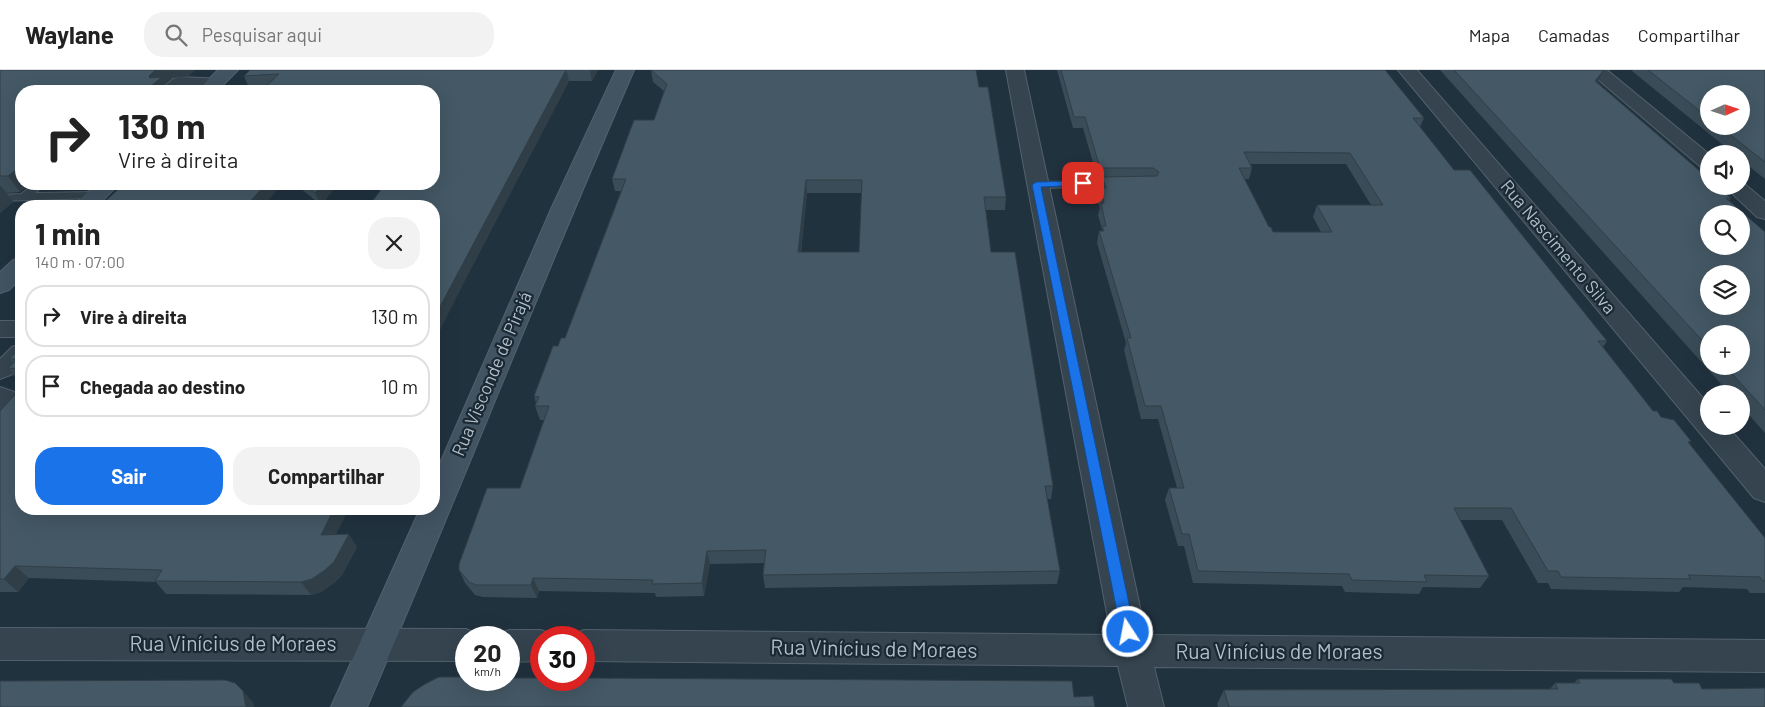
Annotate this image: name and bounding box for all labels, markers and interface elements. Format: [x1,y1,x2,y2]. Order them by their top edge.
search box [144,12,494,57]
text: Waylane [25,20,114,49]
icon: search [162,21,190,49]
text: Pesquisar aqui [202,23,322,46]
text: Mapa [1469,24,1510,46]
text: Camadas [1538,24,1610,46]
text: Compartilhar [1638,24,1740,46]
north arrow [1700,85,1750,135]
map controls [1700,85,1750,435]
text: 130 m [118,104,205,146]
icon: right [35,105,100,170]
button: sound [1700,145,1750,195]
text: Vire à direita [118,146,238,172]
pin [1062,162,1104,204]
icon: arrive [1069,169,1097,197]
street label: Rua Nascimento Silva [1496,175,1621,318]
button: search [1700,205,1750,255]
text: 1 min [35,215,101,251]
button: close [368,217,420,269]
text: 140 m · 07:00 [35,252,125,271]
button: layers [1700,265,1750,315]
street label: Rua Visconde de Pirajá [446,288,536,459]
icon: right [37,302,65,330]
text: Vire à direita [80,305,187,328]
text: 130 m [371,305,418,328]
button: + [1700,325,1750,375]
icon: arrive [37,372,65,400]
text: Chegada ao destino [80,375,245,398]
text: 10 m [381,375,418,398]
button: − [1700,385,1750,435]
button: Sair [35,447,223,505]
button: Compartilhar [233,447,420,505]
position arrow [1101,605,1153,657]
speed limit sign: 30 [530,626,595,691]
street label: Rua Vinícius de Moraes [129,630,337,655]
street label: Rua Vinícius de Moraes [770,633,978,662]
text: 20 [473,637,502,667]
street label: Rua Vinícius de Moraes [1175,638,1383,663]
text: km/h [474,664,501,678]

